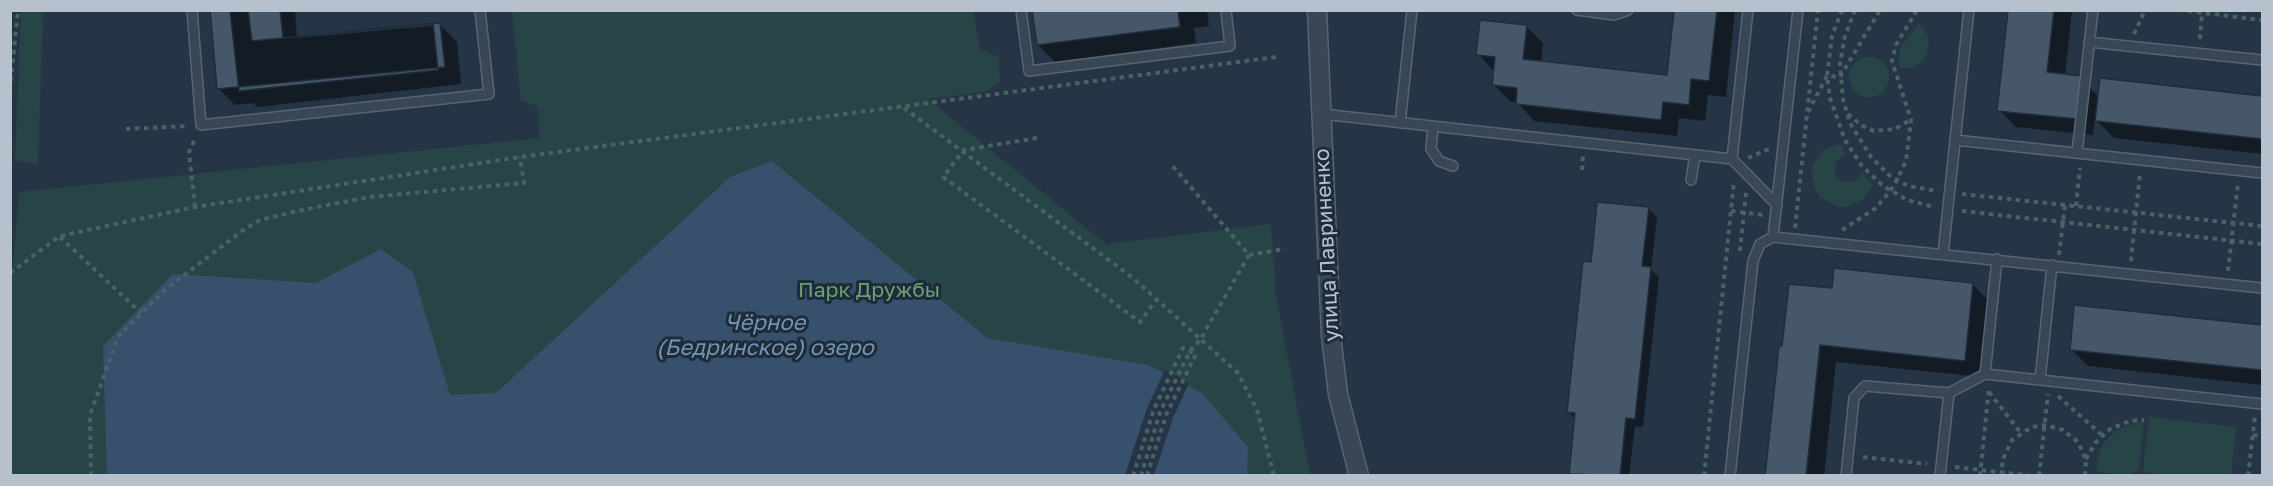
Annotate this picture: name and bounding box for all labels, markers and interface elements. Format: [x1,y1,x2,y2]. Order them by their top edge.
street label: улица Лавриненко [1309,148,1345,342]
park label: Парк Дружбы [798,277,940,303]
water label: Чёрное (Бедринское) озеро [656,310,874,362]

